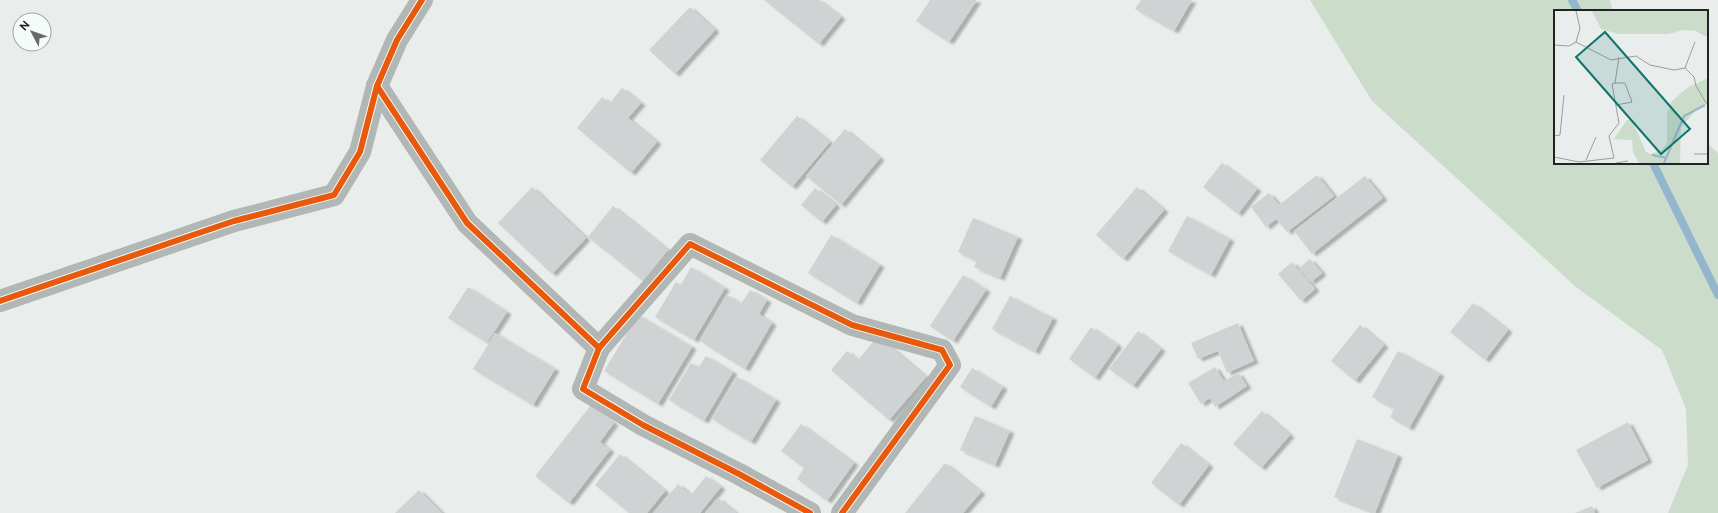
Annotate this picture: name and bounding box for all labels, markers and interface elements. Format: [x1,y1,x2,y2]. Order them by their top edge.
inset map [1554,10,1708,164]
north arrow [12,12,52,52]
text: N [17,18,32,33]

